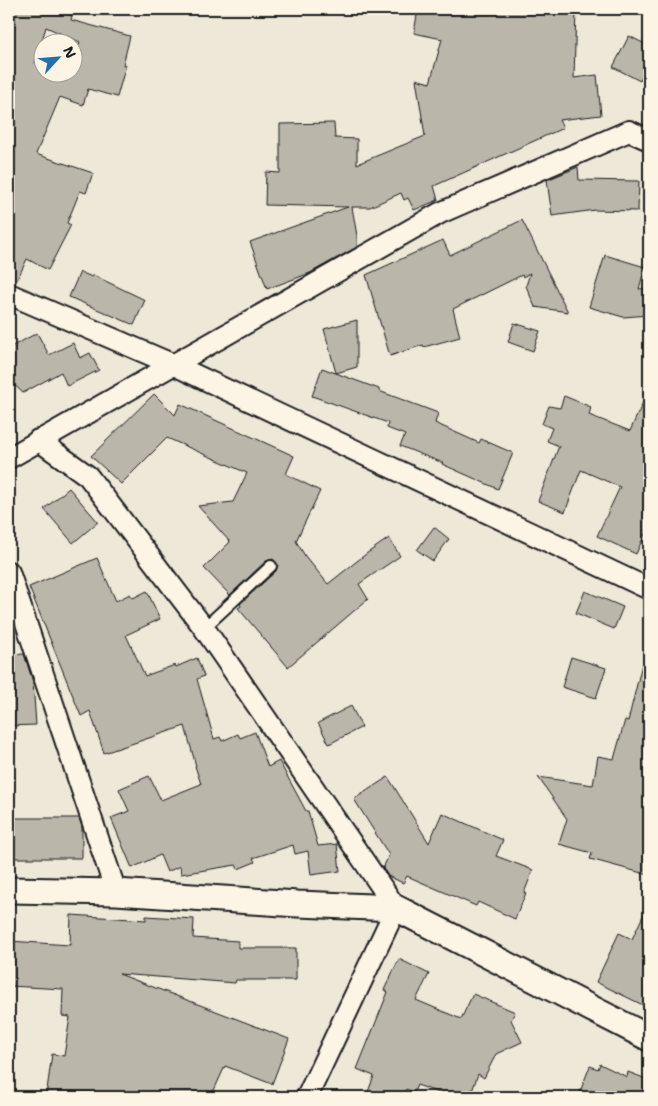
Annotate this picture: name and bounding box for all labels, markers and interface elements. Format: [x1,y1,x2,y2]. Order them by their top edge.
north arrow [32,32,82,82]
text: N [59,43,80,61]

